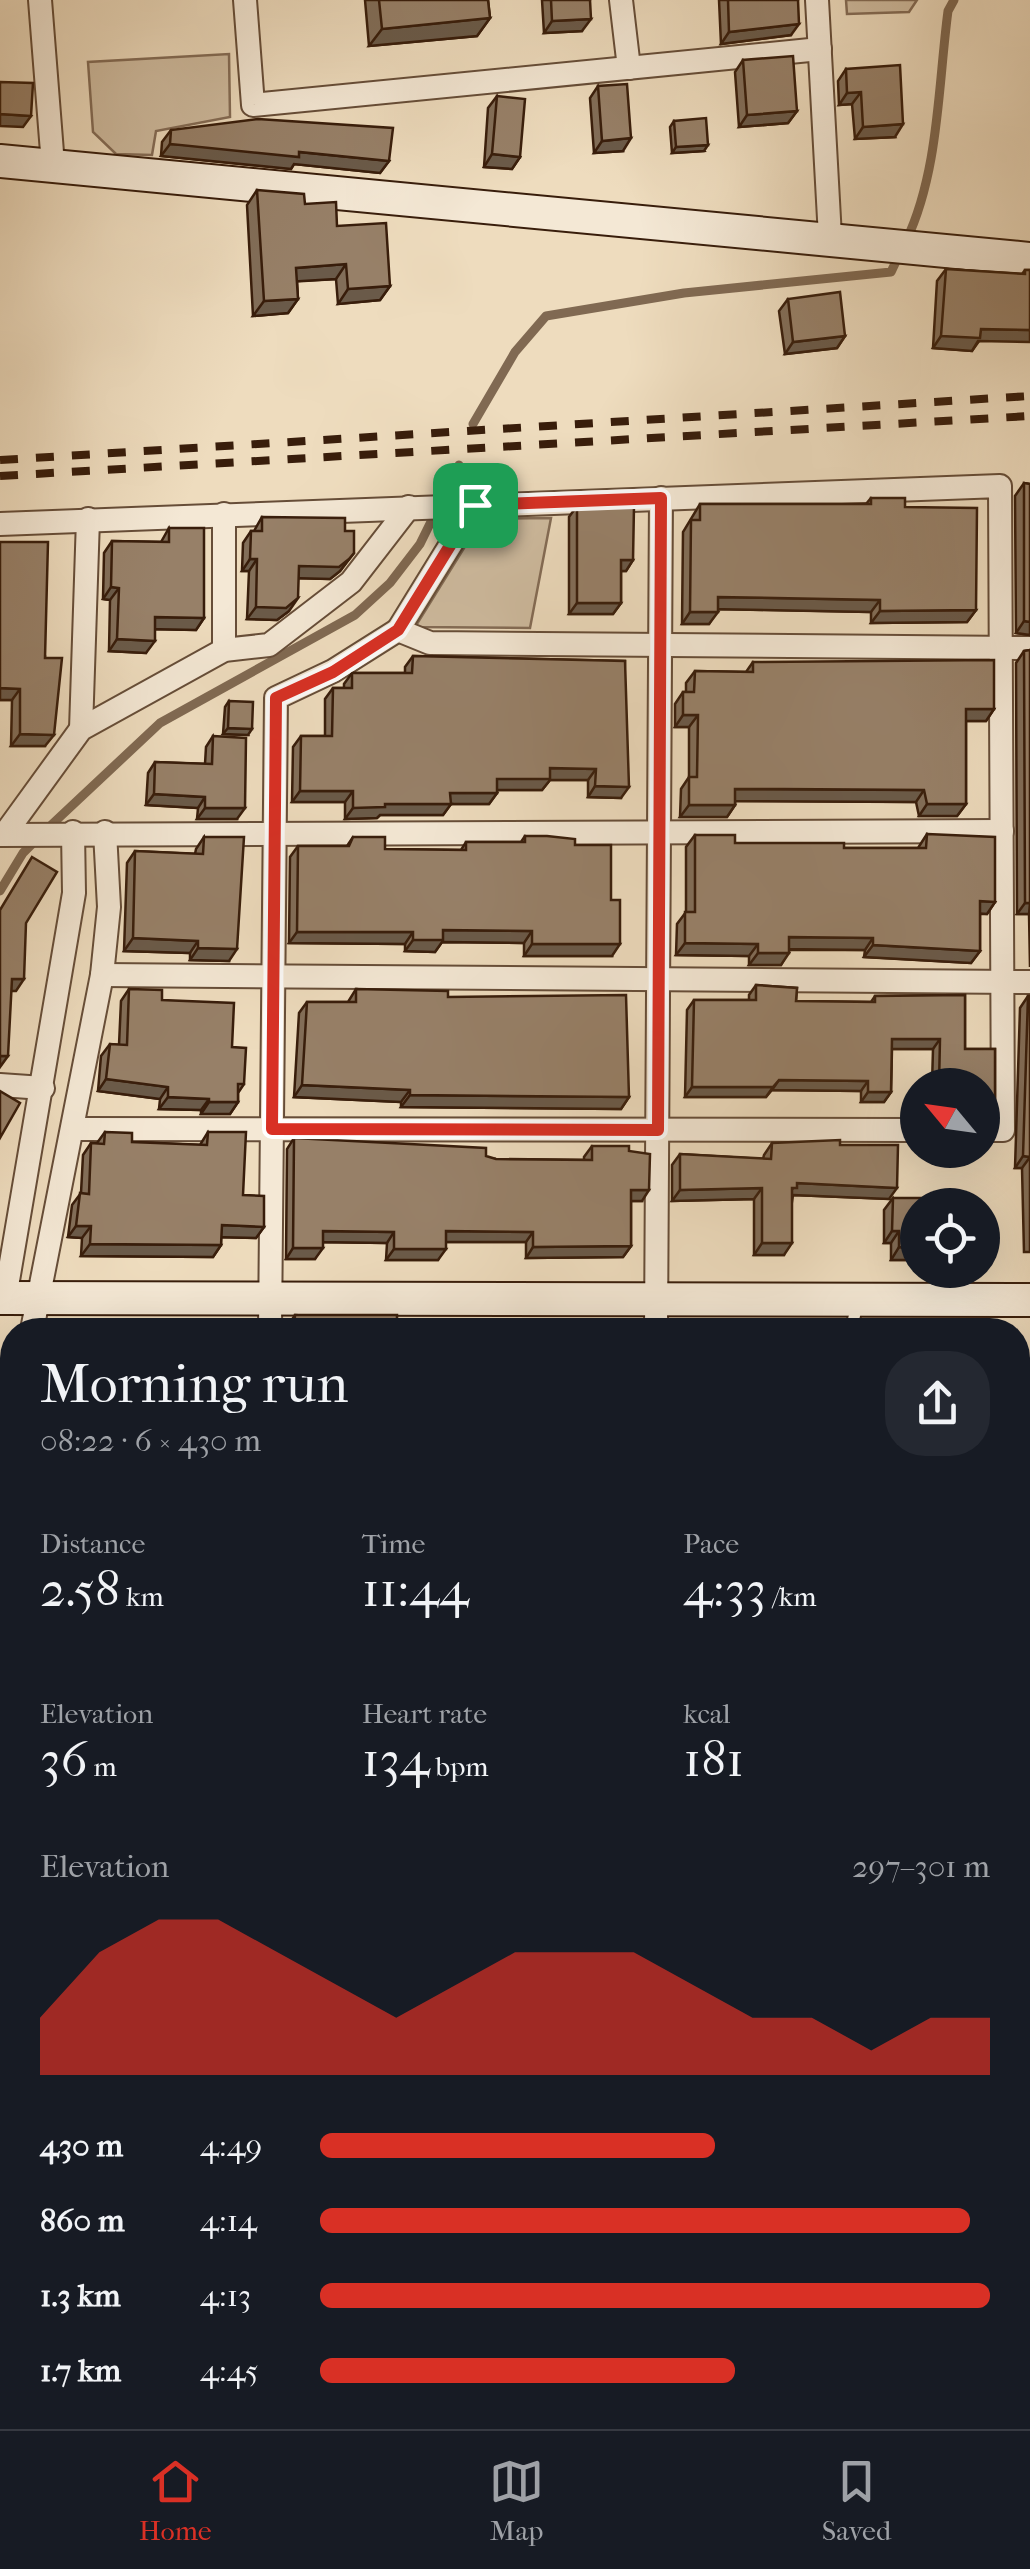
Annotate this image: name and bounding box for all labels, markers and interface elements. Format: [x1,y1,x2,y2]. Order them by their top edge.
pin [433,463,518,548]
icon: arrive [448,478,503,533]
north arrow [900,1068,1000,1168]
map controls [900,1068,1000,1288]
button: locate [900,1188,1000,1288]
button: share [885,1351,990,1456]
text: Morning run [40,1352,348,1416]
text: 08:22 · 6 × 430 m [40,1422,261,1459]
text: Distance [40,1527,145,1560]
text: Time [362,1527,425,1560]
text: Pace [683,1527,739,1560]
text: 2.58 [40,1560,120,1619]
text: 11:44 [362,1560,469,1619]
text: 4:33 [683,1560,766,1619]
text: km [120,1580,164,1613]
text: /km [766,1580,817,1613]
text: Elevation [40,1697,153,1730]
text: Heart rate [362,1697,487,1730]
text: kcal [683,1697,730,1730]
text: 36 [40,1730,88,1789]
text: 134 [362,1730,430,1789]
text: 181 [683,1730,744,1789]
text: m [88,1750,117,1783]
text: bpm [430,1750,489,1783]
text: Elevation [40,1848,169,1885]
text: 297–301 m [852,1848,990,1885]
text: 430 m [40,2127,123,2164]
text: 4:49 [200,2127,262,2164]
text: 860 m [40,2202,125,2239]
text: 4:14 [200,2202,257,2239]
text: 1.3 km [40,2277,121,2314]
text: 4:13 [200,2277,251,2314]
text: 1.7 km [40,2352,121,2389]
text: 4:45 [200,2352,259,2389]
tab: Home [139,2454,212,2547]
tab: Map [489,2454,544,2547]
tab: Saved [822,2454,891,2547]

